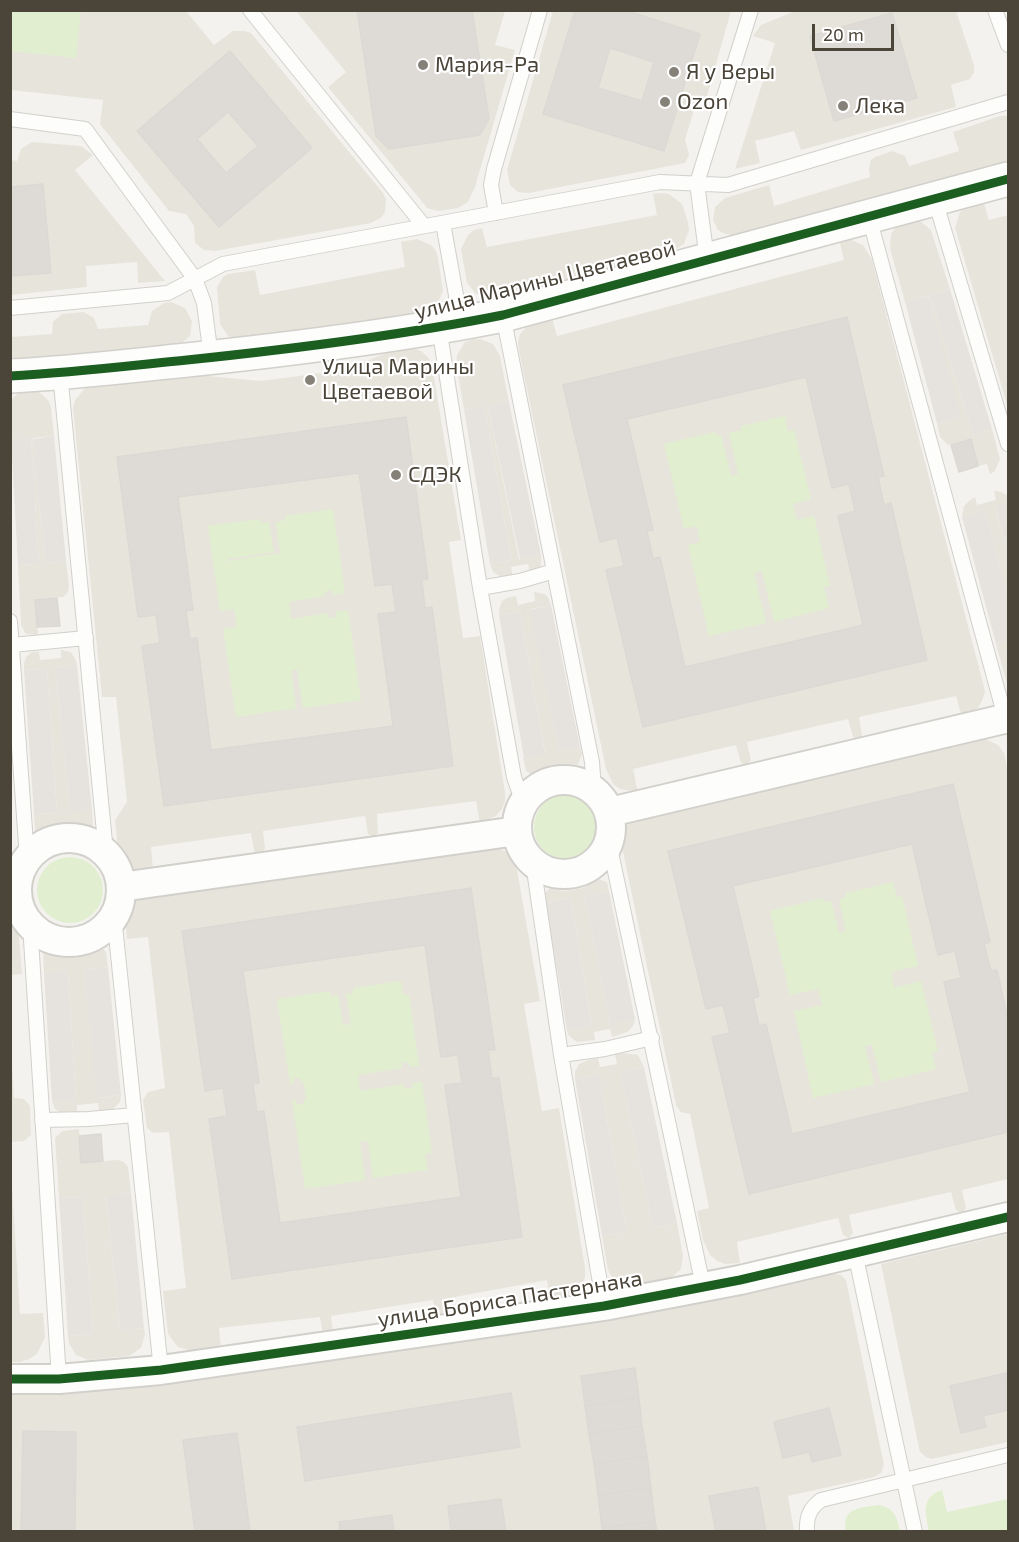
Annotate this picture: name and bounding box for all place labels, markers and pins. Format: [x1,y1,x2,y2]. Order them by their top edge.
place label: Мария-Ра [435,52,539,78]
marker: Мария-Ра [416,58,430,72]
place label: Я у Веры [686,59,775,85]
marker: Я у Веры [667,65,681,79]
place label: Ozon [677,89,728,115]
place label: Лека [855,93,905,119]
marker: Ozon [658,95,672,109]
marker: Лека [836,99,850,113]
place label: Улица Марины Цветаевой [322,354,474,406]
marker: Улица Марины Цветаевой [303,373,317,387]
place label: СДЭК [408,462,462,488]
marker: СДЭК [389,468,403,482]

